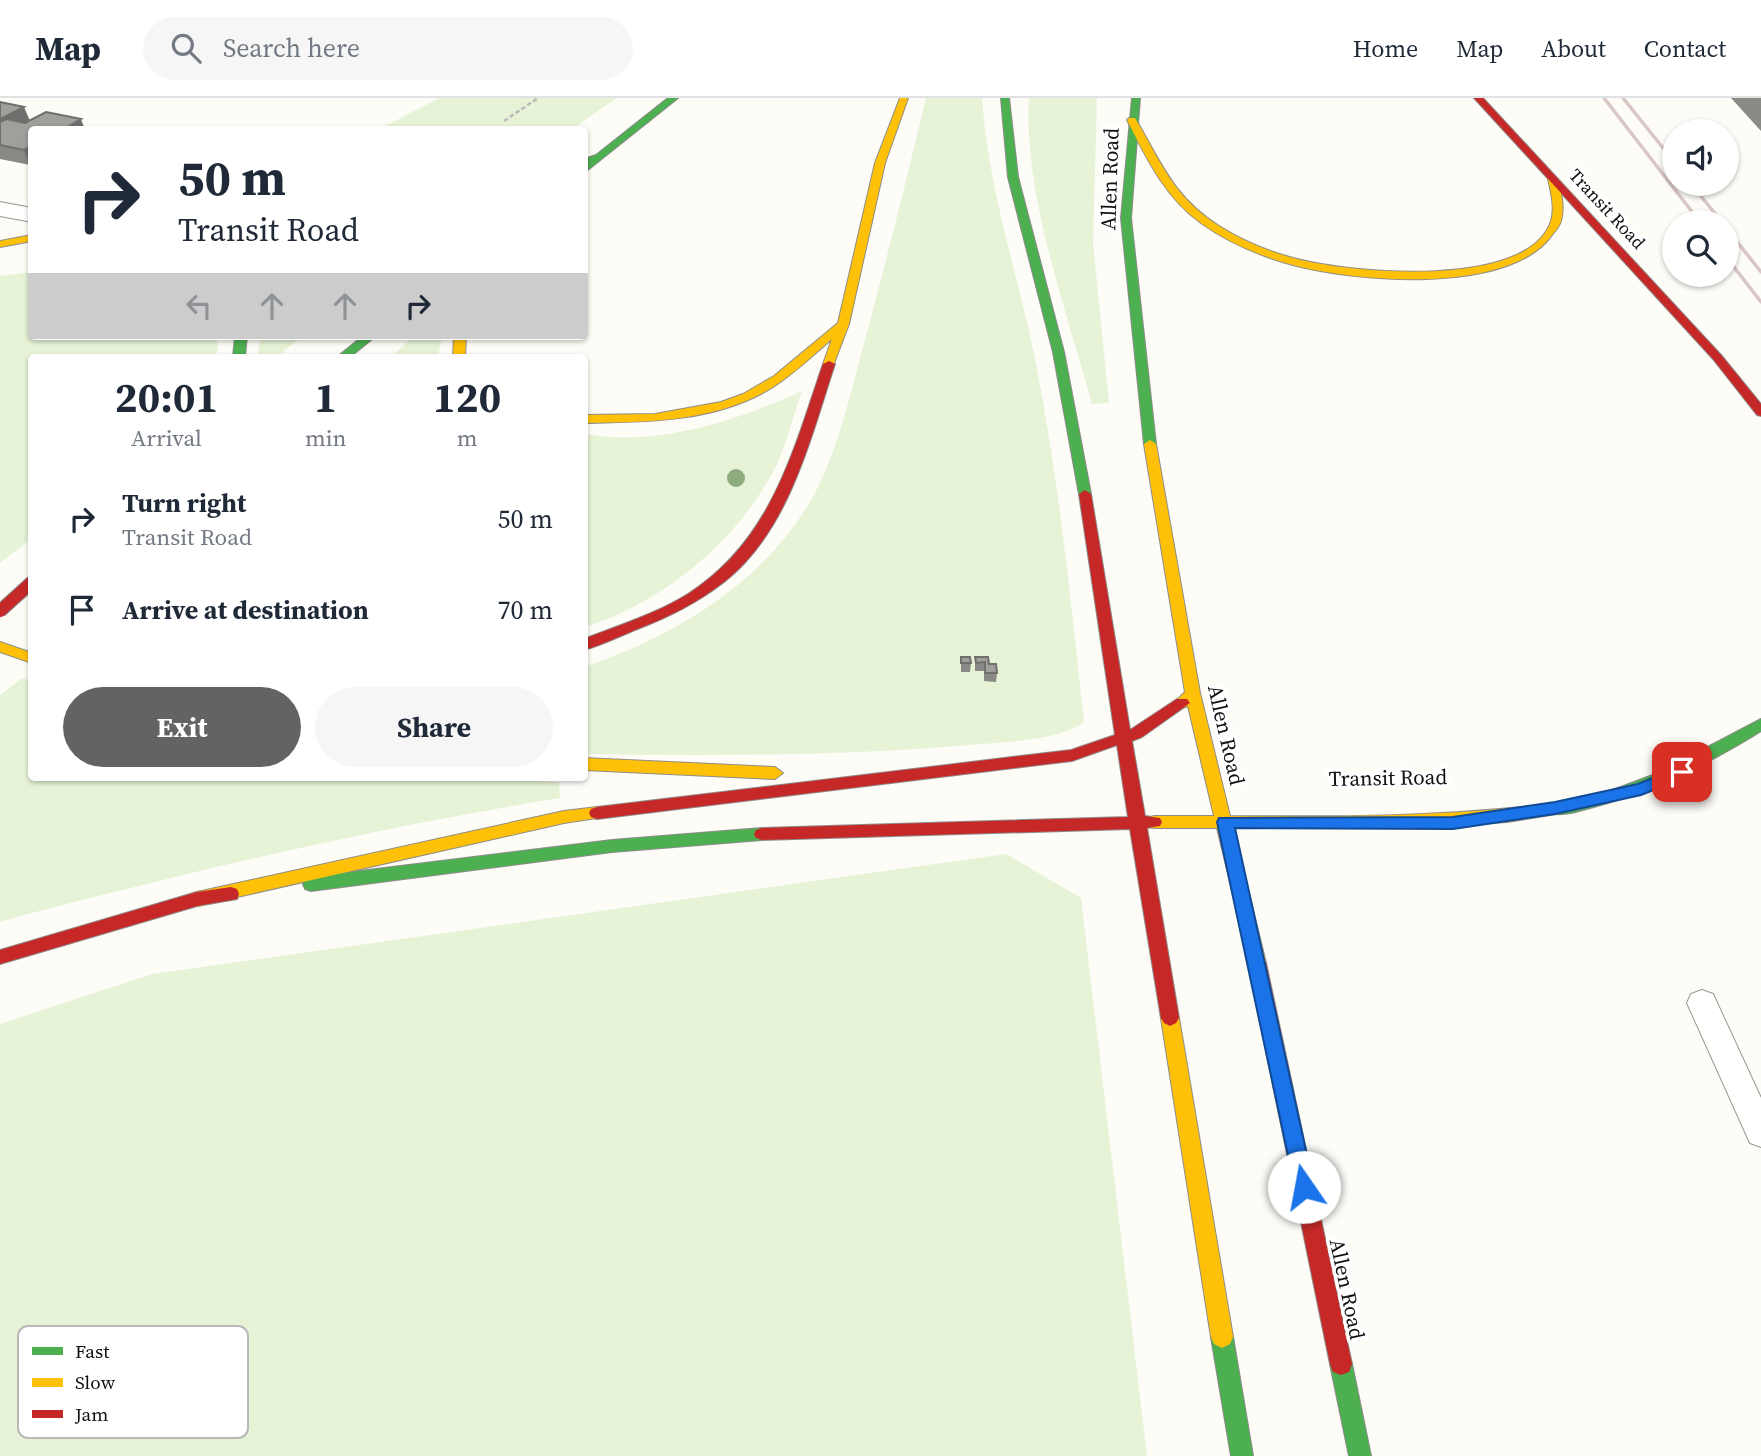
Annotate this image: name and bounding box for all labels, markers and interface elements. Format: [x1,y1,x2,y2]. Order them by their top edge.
search box [143,17,633,80]
text: Map [35,26,101,71]
icon: search [167,29,205,67]
text: Search here [223,30,360,66]
text: Home [1353,32,1418,65]
text: Map [1456,32,1503,65]
text: About [1541,32,1606,65]
text: Contact [1644,32,1726,65]
map controls [1662,119,1739,287]
button: sound [1662,119,1739,196]
street label: Allen Road [1093,127,1126,231]
text: 50 m [178,144,286,211]
icon: right [63,154,154,245]
street label: Transit Road [1564,163,1651,254]
text: Transit Road [178,208,359,252]
button: search [1662,210,1739,287]
icon: left [180,287,218,325]
icon: ahead [253,287,291,325]
icon: ahead [326,287,364,325]
icon: right [399,287,437,325]
text: 20:01 [115,368,218,426]
text: 1 [314,368,337,426]
text: 120 [433,368,501,426]
text: Arrival [131,422,202,454]
text: min [305,422,346,454]
text: m [457,422,478,454]
text: Turn right [122,485,246,521]
icon: right [63,500,101,538]
text: 50 m [498,501,553,537]
text: Transit Road [122,521,252,553]
icon: arrive [63,591,101,629]
text: Arrive at destination [122,592,369,628]
text: 70 m [498,592,553,628]
street label: Allen Road [1201,682,1252,788]
button: Exit [63,687,301,767]
button: Share [315,687,553,767]
pin [1652,742,1712,802]
icon: arrive [1663,753,1701,791]
street label: Transit Road [1328,762,1448,793]
position arrow [1267,1150,1341,1224]
street label: Allen Road [1323,1236,1372,1342]
legend [18,1326,248,1438]
text: Fast [75,1338,110,1364]
text: Slow [75,1369,116,1395]
text: Jam [74,1401,108,1427]

